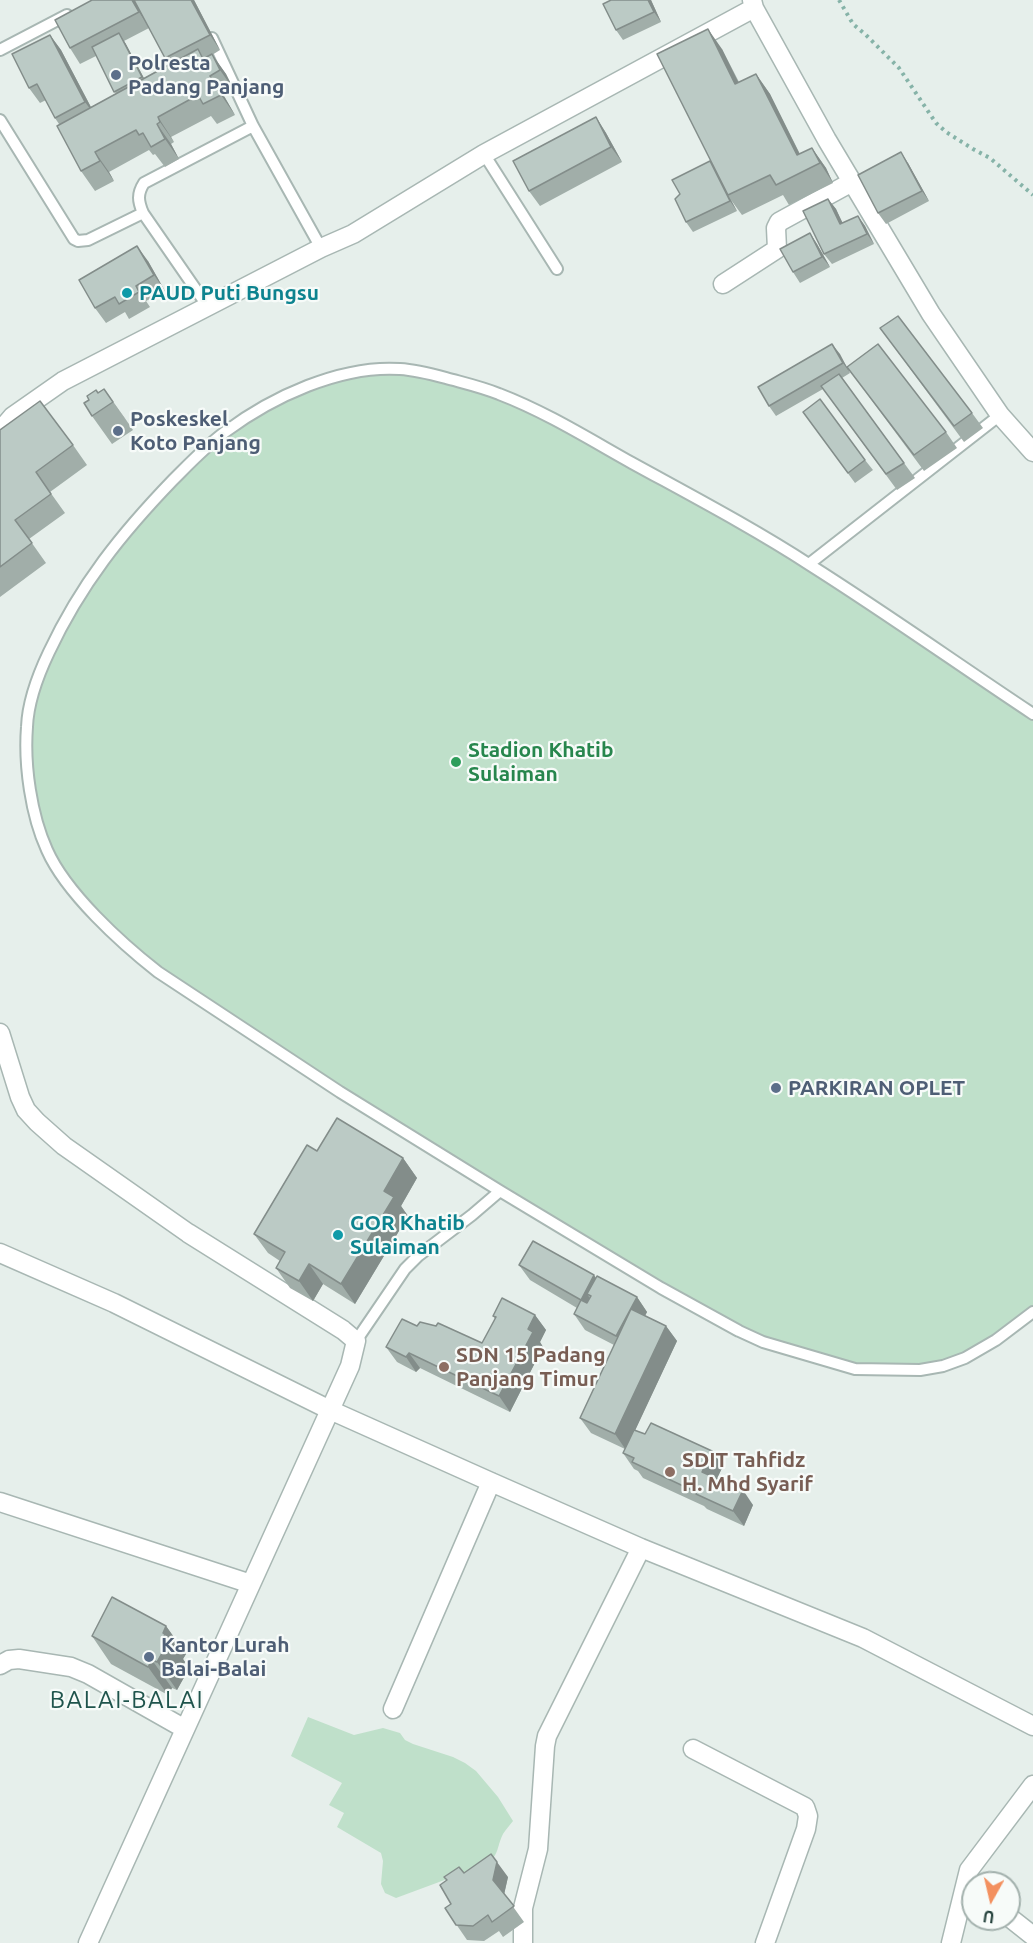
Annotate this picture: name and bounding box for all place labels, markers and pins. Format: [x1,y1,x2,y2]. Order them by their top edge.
place label: Polresta Padang Panjang [128,50,284,100]
marker: Polresta Padang Panjang [109,68,123,82]
place label: PAUD Puti Bungsu [139,280,319,306]
marker: PAUD Puti Bungsu [120,286,134,300]
place label: Poskeskel Koto Panjang [130,406,261,456]
marker: Poskeskel Koto Panjang [111,424,125,438]
place label: Stadion Khatib Sulaiman [468,737,613,787]
marker: Stadion Khatib Sulaiman [449,755,463,769]
place label: PARKIRAN OPLET [788,1075,965,1101]
marker: PARKIRAN OPLET [769,1081,783,1095]
place label: GOR Khatib Sulaiman [350,1210,465,1260]
marker: GOR Khatib Sulaiman [331,1228,345,1242]
place label: SDN 15 Padang Panjang Timur [456,1342,606,1392]
marker: SDN 15 Padang Panjang Timur [437,1360,451,1374]
place label: SDIT Tahfidz H. Mhd Syarif [682,1447,813,1497]
marker: SDIT Tahfidz H. Mhd Syarif [663,1465,677,1479]
place label: Kantor Lurah Balai-Balai [161,1632,289,1682]
marker: Kantor Lurah Balai-Balai [142,1650,156,1664]

